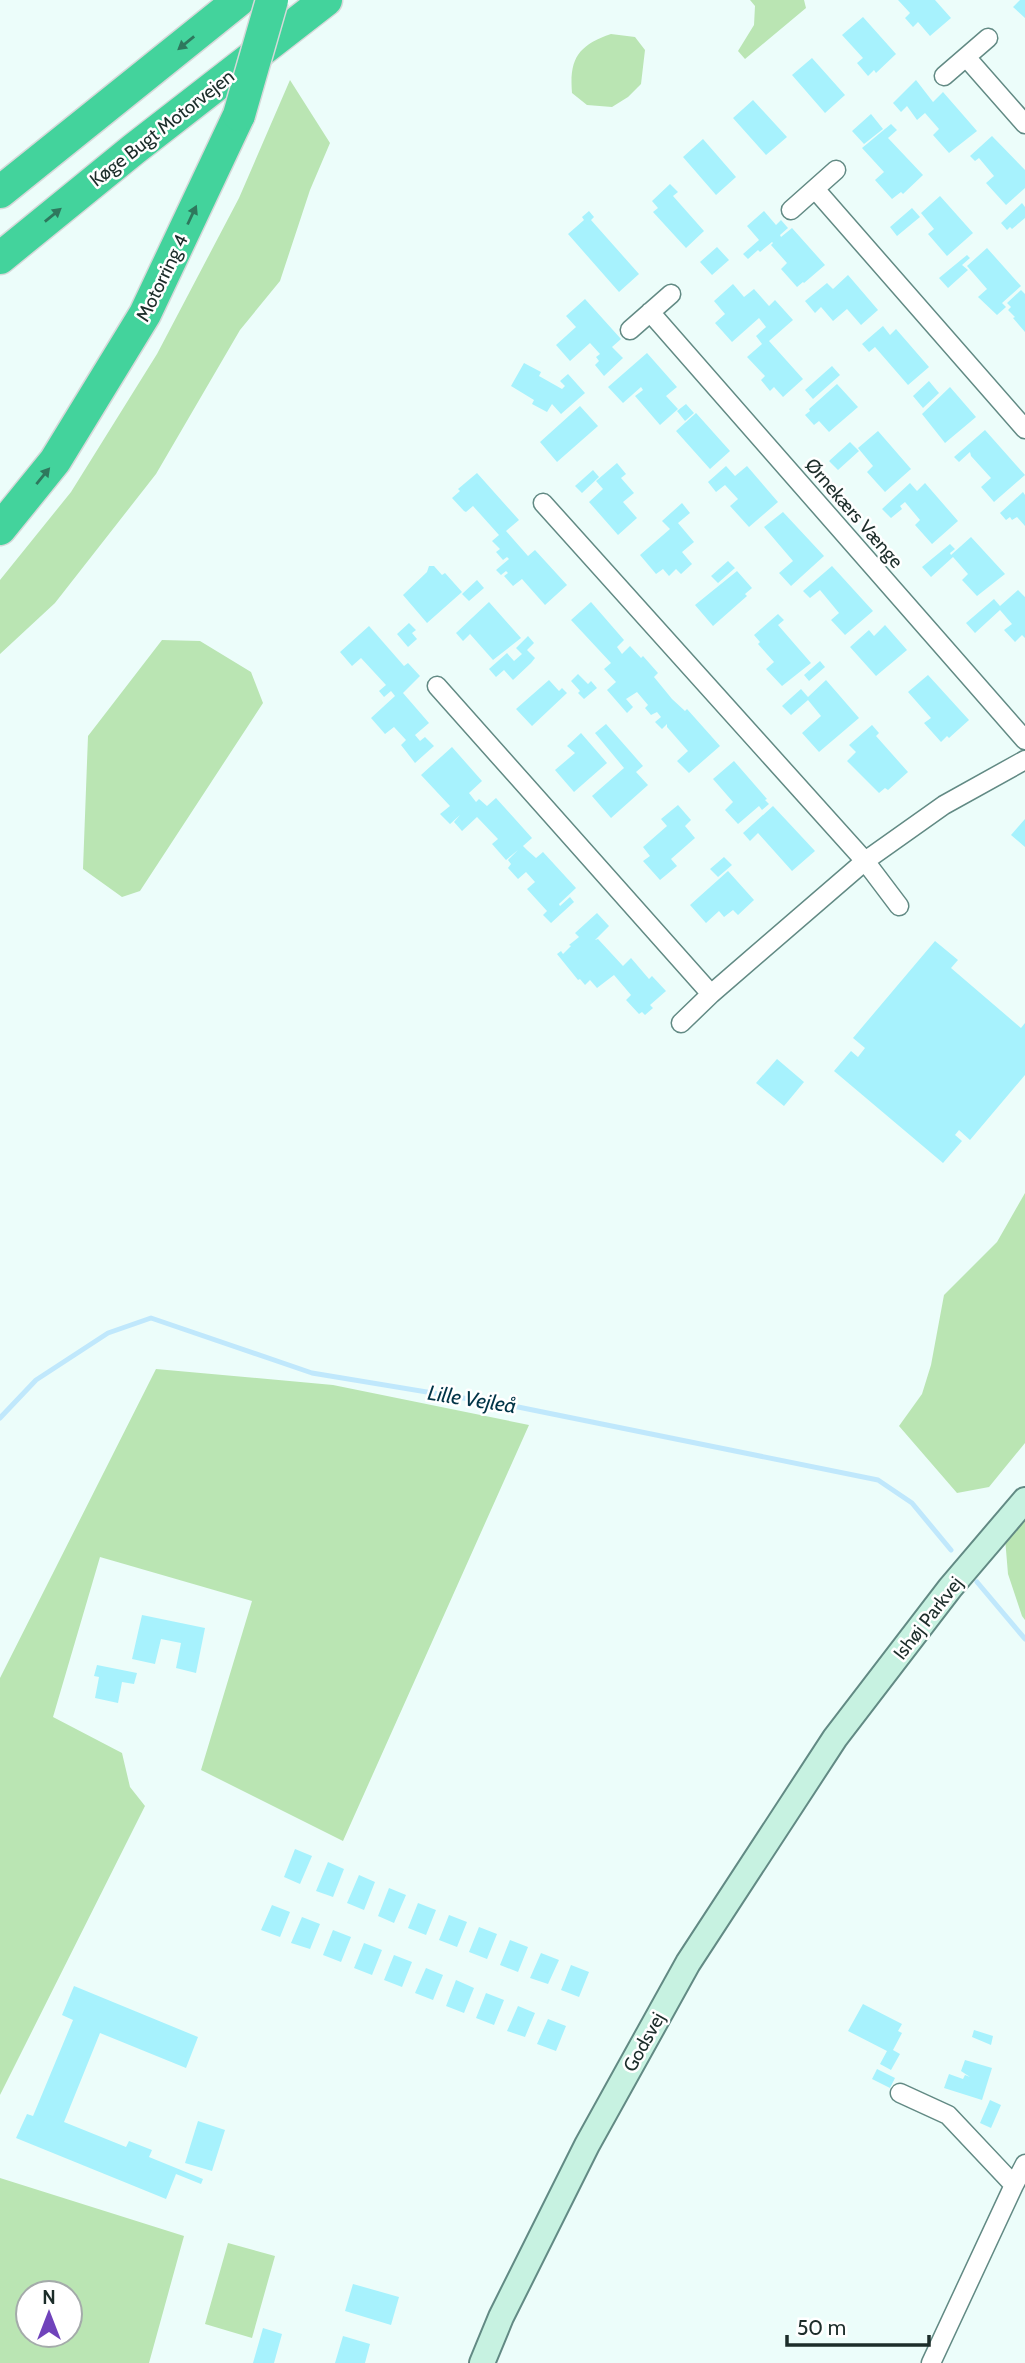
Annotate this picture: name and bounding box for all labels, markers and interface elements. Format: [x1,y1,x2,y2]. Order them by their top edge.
one-way arrow [177,35,194,50]
street label: Køge Bugt Motorvejen [85,64,239,192]
one-way arrow [186,205,198,225]
one-way arrow [44,208,61,223]
street label: Motorring 4 [131,231,193,325]
street label: Ørnekærs Vænge [800,453,908,573]
one-way arrow [35,467,50,484]
water label: Lille Vejleå [426,1380,518,1419]
street label: Ishøj Parkvej [889,1572,967,1664]
street label: Godsvej [618,2008,670,2076]
north arrow [14,2279,84,2349]
text: N [42,2286,56,2309]
scale bar [787,2304,929,2348]
text: 50 m [797,2315,846,2340]

